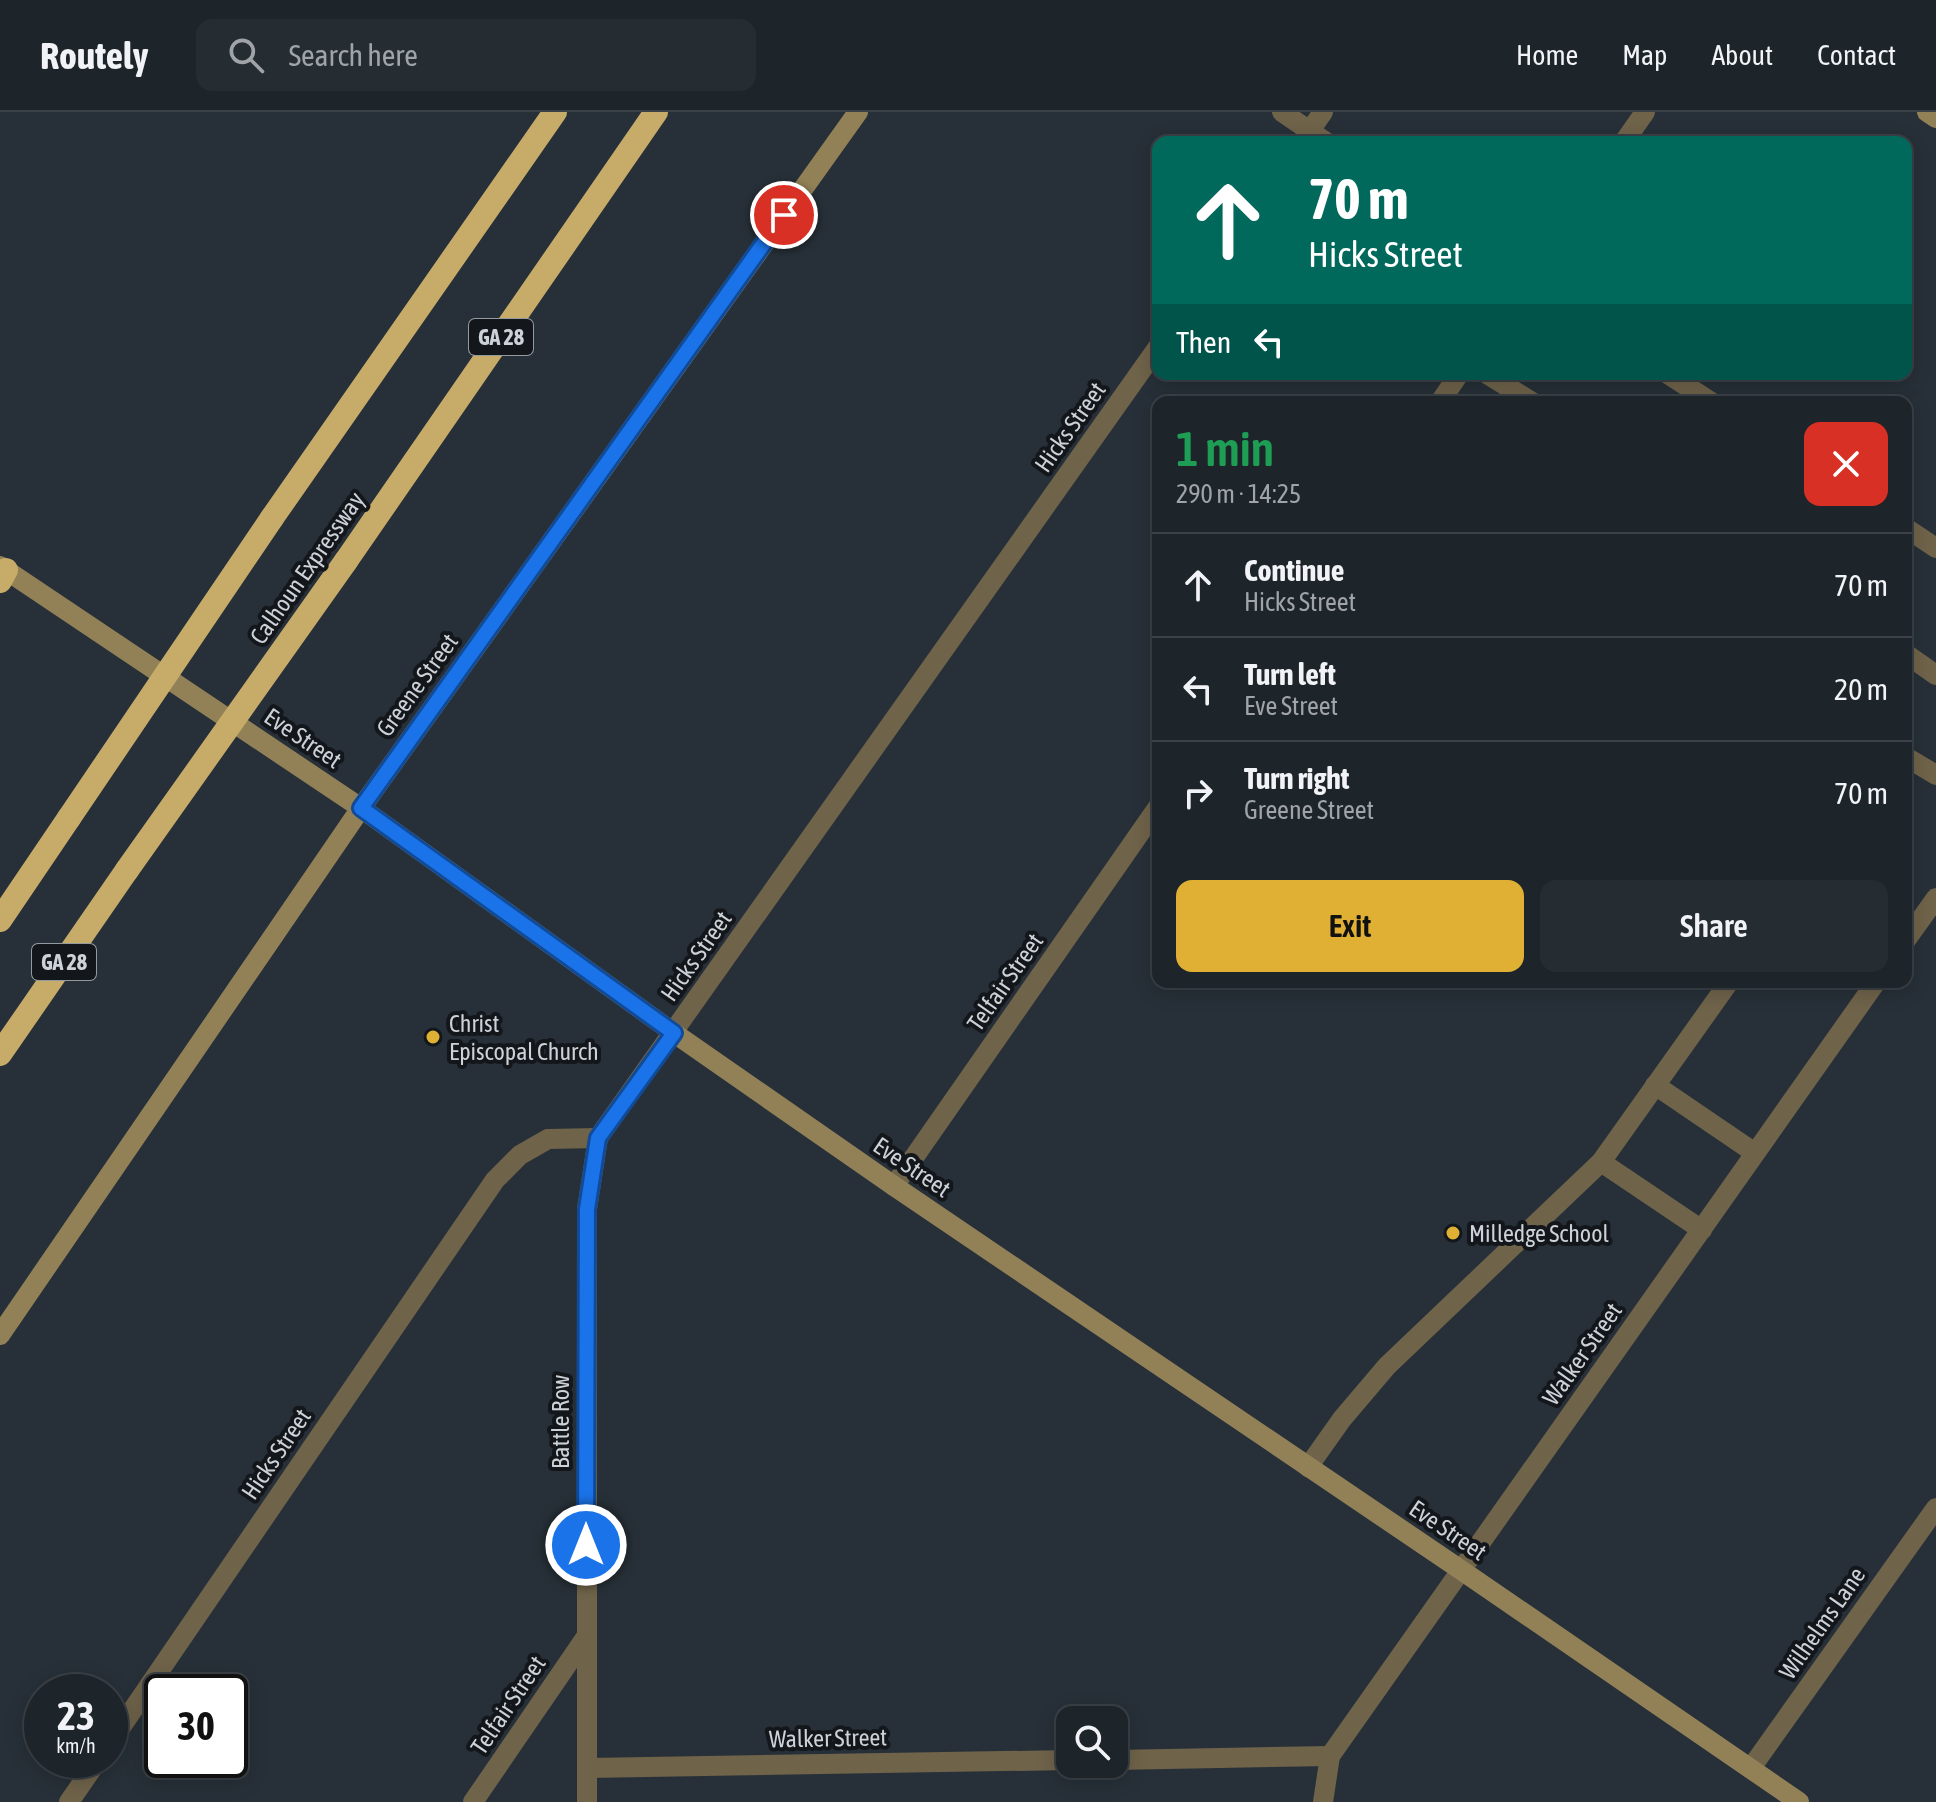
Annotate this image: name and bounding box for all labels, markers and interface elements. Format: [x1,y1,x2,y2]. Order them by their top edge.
search box [196,19,756,91]
icon: search [224,33,268,77]
text: Routely [40,34,148,77]
text: Search here [288,38,418,72]
text: Home [1516,39,1578,71]
text: Map [1622,39,1667,71]
text: About [1711,39,1773,71]
text: Contact [1817,39,1896,71]
text: 70 m [1308,167,1409,231]
icon: ahead [1176,168,1280,272]
pin [750,181,818,249]
icon: arrive [762,193,806,237]
text: Hicks Street [1308,233,1463,275]
road number: GA 28 [469,319,533,355]
icon: left [1247,320,1291,364]
text: Then [1176,325,1231,359]
street label: Hicks Street [1029,377,1111,477]
text: 1 min [1176,421,1274,476]
button: close [1804,422,1888,506]
text: 290 m · 14:25 [1176,479,1301,509]
street label: Calhoun Expressway [245,487,369,649]
text: Continue [1244,553,1344,587]
icon: ahead [1176,563,1220,607]
text: 70 m [1834,568,1888,602]
text: Hicks Street [1244,587,1356,617]
street label: Greene Street [371,628,463,741]
text: Turn left [1244,657,1336,691]
icon: left [1176,667,1220,711]
text: 20 m [1834,672,1888,706]
text: Eve Street [1244,691,1338,721]
street label: Eve Street [260,703,347,773]
text: Turn right [1244,761,1350,795]
icon: right [1176,771,1220,815]
text: 70 m [1834,776,1888,810]
text: Greene Street [1244,795,1374,825]
button: Exit [1176,880,1524,972]
button: Share [1540,880,1888,972]
street label: Hicks Street [655,906,737,1006]
street label: Telfair Street [962,928,1048,1036]
road number: GA 28 [32,944,96,980]
place label: Christ Episcopal Church [449,1010,599,1065]
marker: Christ Episcopal Church [424,1028,442,1046]
street label: Eve Street [869,1132,956,1202]
place label: Milledge School [1469,1220,1609,1247]
marker: Milledge School [1444,1224,1462,1242]
street label: Walker Street [1537,1298,1627,1410]
street label: Battle Row [547,1375,574,1469]
street label: Hicks Street [236,1404,316,1504]
street label: Eve Street [1405,1495,1492,1565]
position arrow [544,1503,628,1587]
street label: Wilhelms Lane [1774,1562,1870,1684]
street label: Telfair Street [465,1651,551,1759]
speed limit sign: 30 [144,1674,248,1778]
text: 23 [57,1693,95,1738]
map controls [1056,1706,1128,1778]
button: search [1056,1706,1128,1778]
street label: Walker Street [769,1723,887,1753]
text: km/h [56,1734,96,1757]

